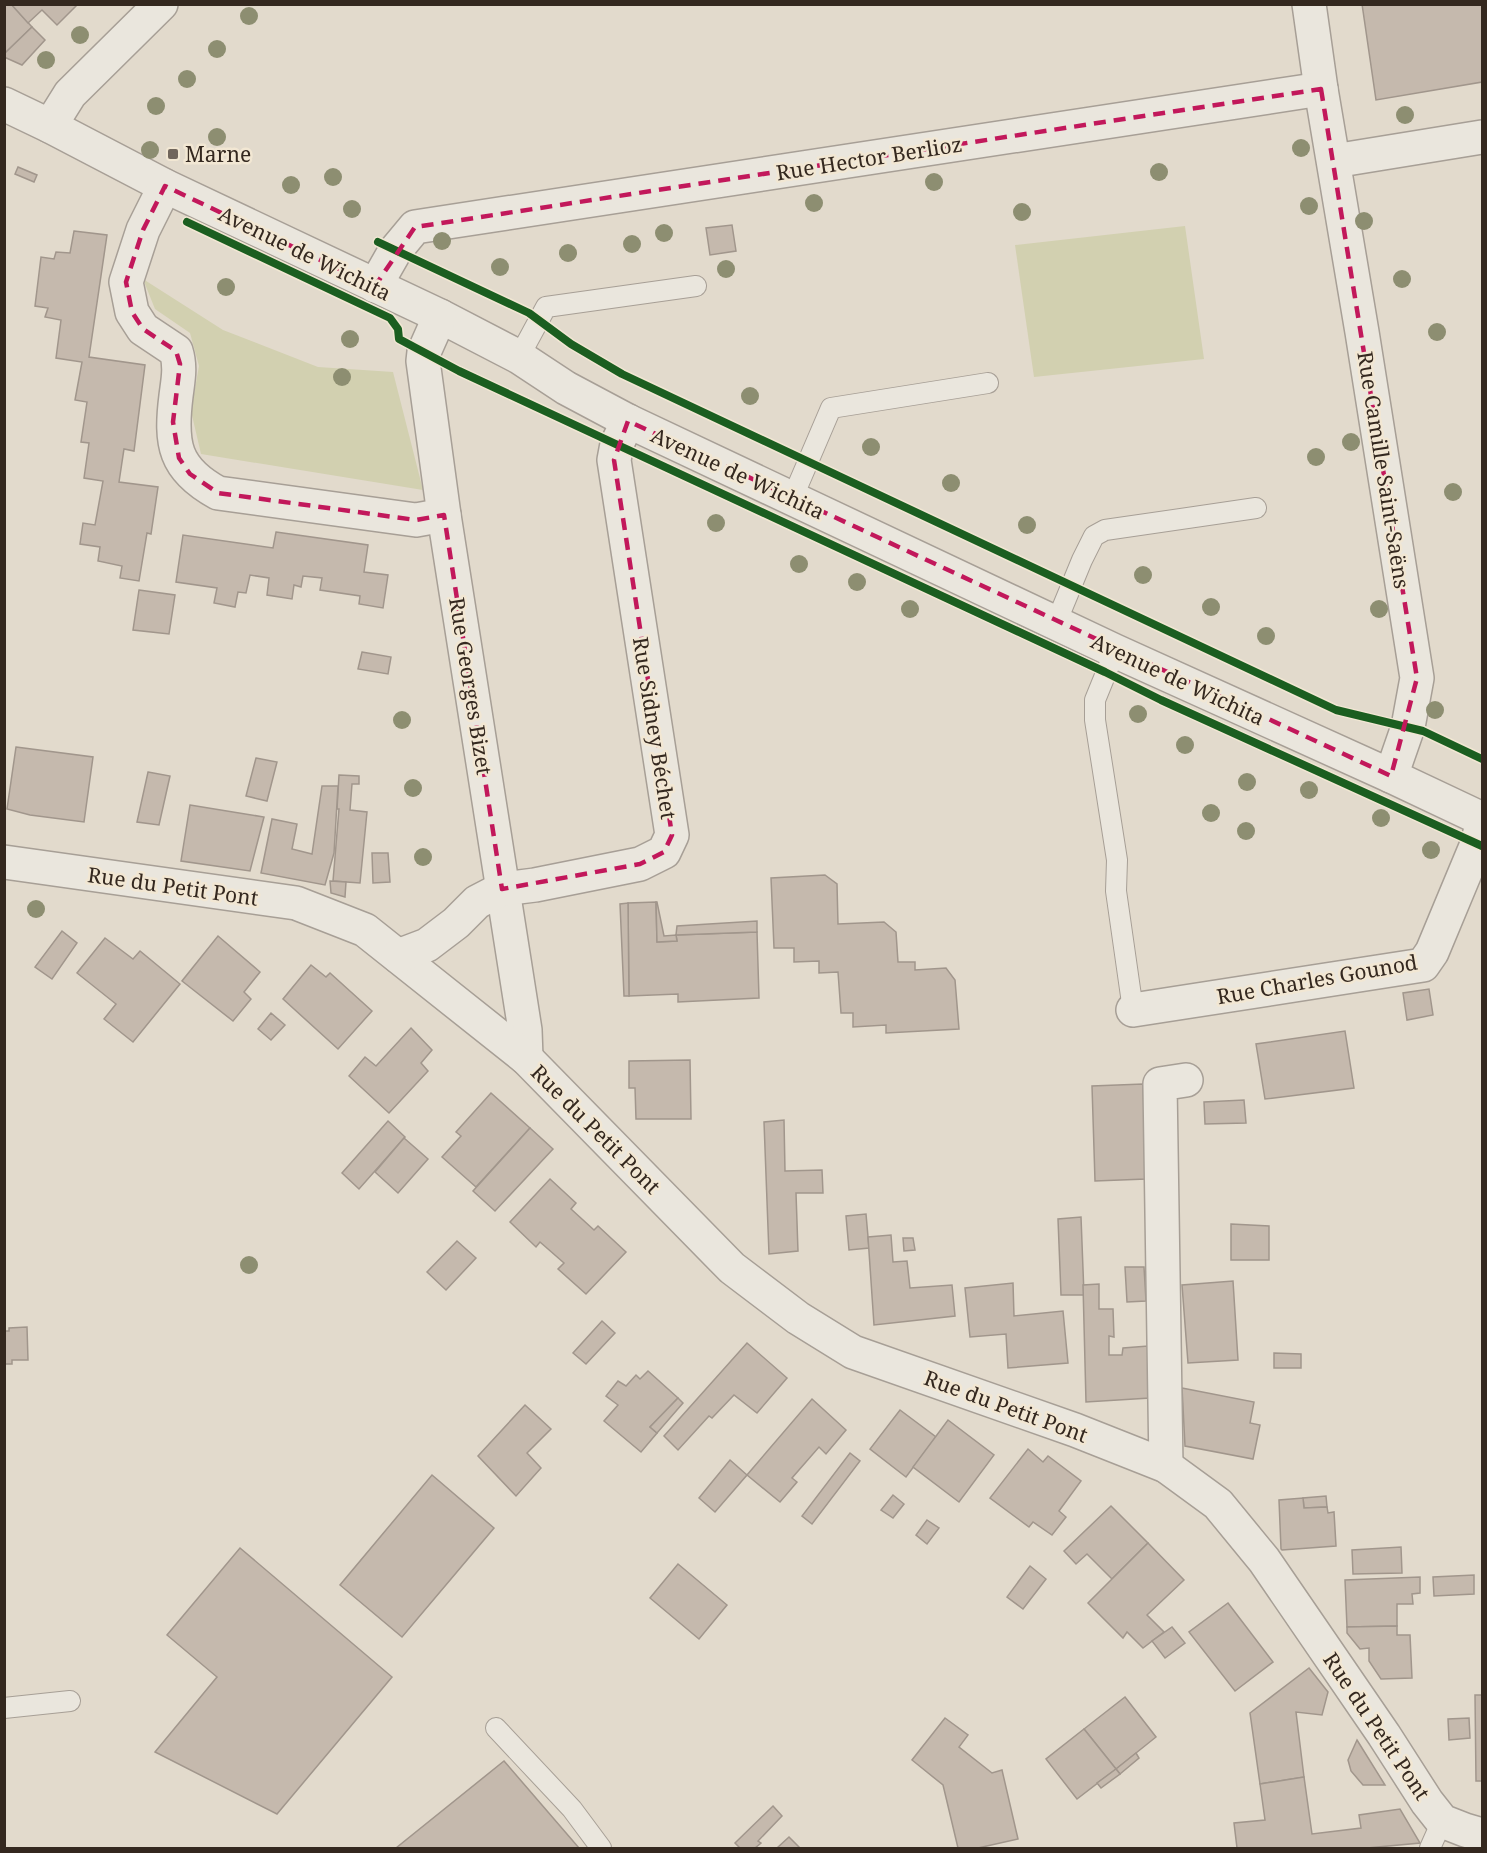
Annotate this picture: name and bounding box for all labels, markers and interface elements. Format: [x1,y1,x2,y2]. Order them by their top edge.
street label: Rue Hector Berlioz [774,129,964,187]
place label: Marne [185,140,251,168]
marker: Marne [166,147,180,161]
street label: Avenue de Wichita [214,199,396,307]
street label: Rue Camille Saint-Saëns [1351,349,1417,591]
street label: Avenue de Wichita [647,420,829,526]
street label: Rue Georges Bizet [443,595,499,777]
street label: Avenue de Wichita [1087,626,1269,732]
street label: Rue Sidney Béchet [627,635,683,821]
street label: Rue du Petit Pont [86,860,260,912]
street label: Rue Charles Gounod [1214,948,1420,1010]
street label: Rue du Petit Pont [525,1058,667,1200]
street label: Rue du Petit Pont [920,1363,1092,1449]
street label: Rue du Petit Pont [1317,1647,1437,1805]

